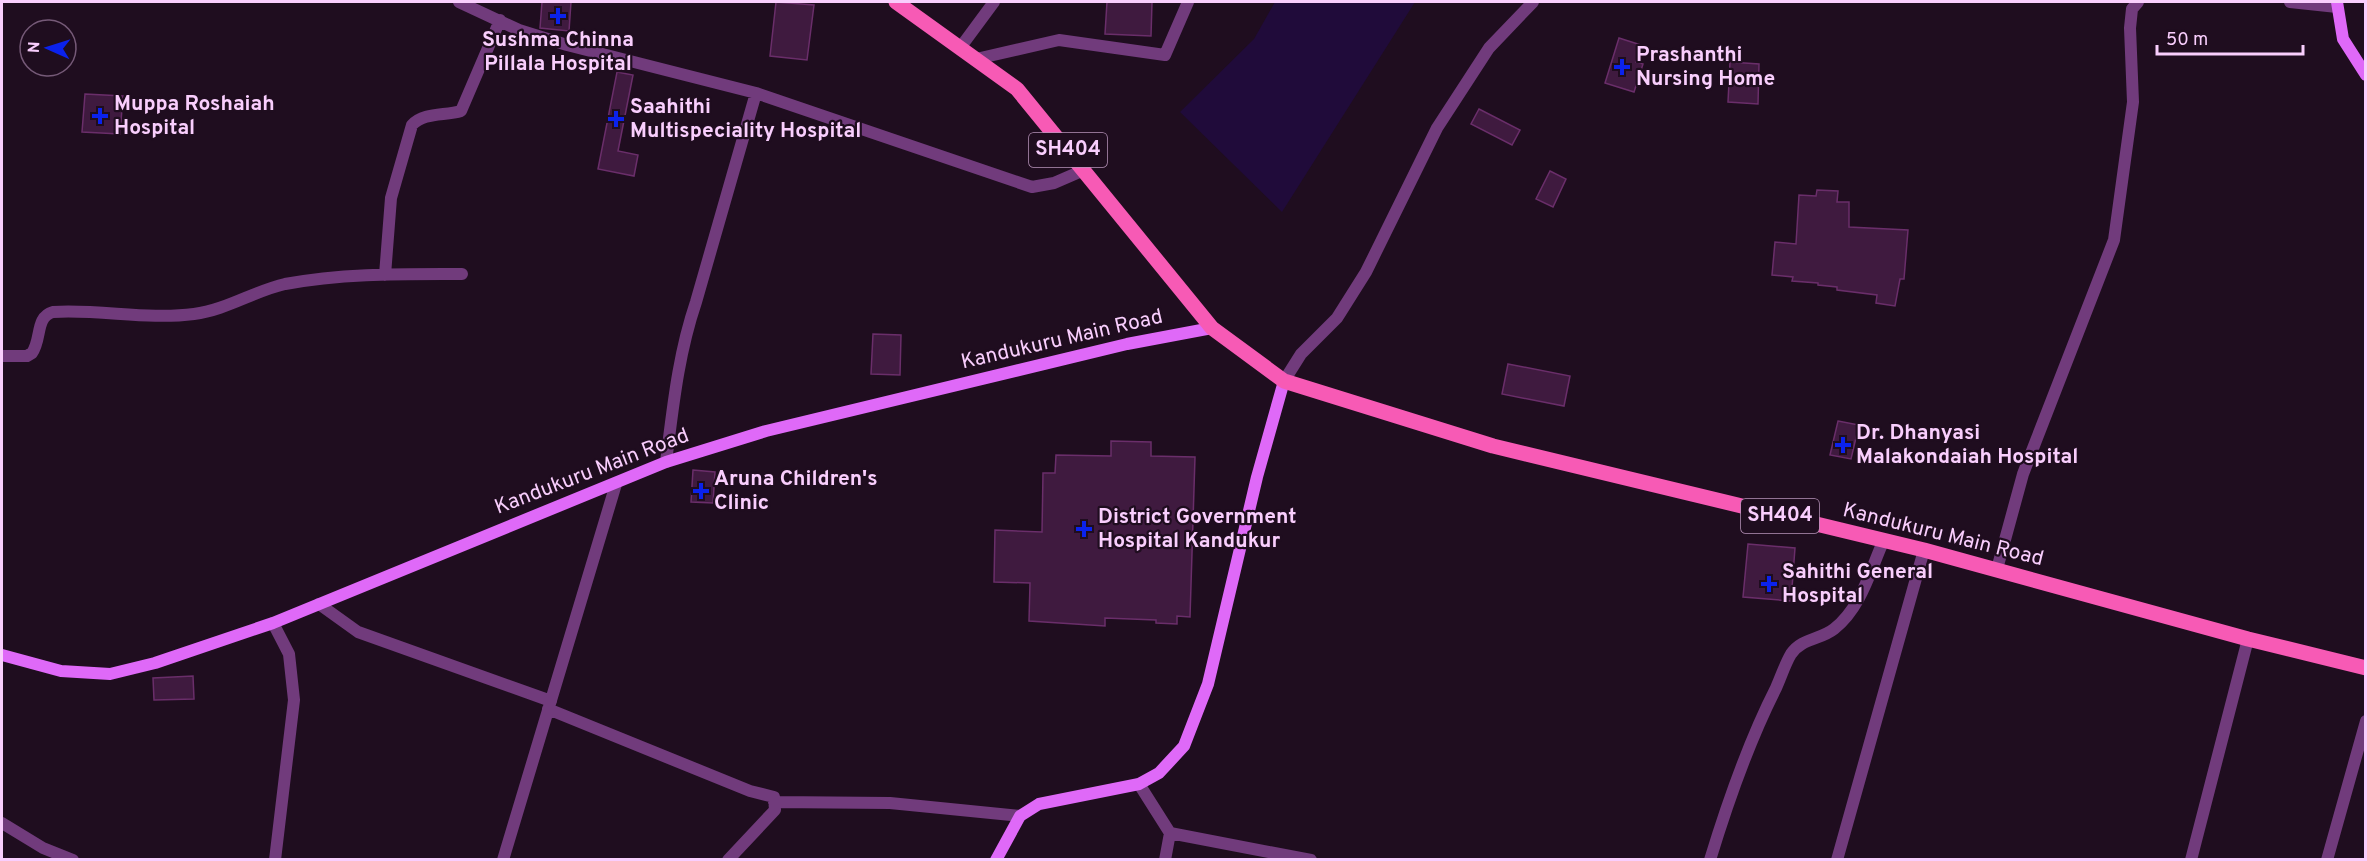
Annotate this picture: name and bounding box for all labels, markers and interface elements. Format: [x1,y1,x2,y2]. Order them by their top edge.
marker: Sushma Chinna Pillala Hospital [549,7,567,25]
north arrow [18,18,78,78]
scale bar [2157,18,2302,56]
place label: Sushma Chinna Pillala Hospital [482,27,634,78]
text: 50 m [2166,29,2208,52]
text: N [25,41,45,54]
place label: Prashanthi Nursing Home [1636,42,1775,93]
marker: Prashanthi Nursing Home [1613,58,1631,76]
place label: Muppa Roshaiah Hospital [114,91,275,142]
place label: Saahithi Multispeciality Hospital [630,94,861,145]
marker: Muppa Roshaiah Hospital [91,107,109,125]
marker: Saahithi Multispeciality Hospital [607,110,625,128]
road number: SH404 [1029,133,1107,167]
street label: Kandukuru Main Road [959,304,1165,376]
place label: Dr. Dhanyasi Malakondaiah Hospital [1856,420,2078,471]
street label: Kandukuru Main Road [491,422,693,522]
marker: Dr. Dhanyasi Malakondaiah Hospital [1834,436,1852,454]
place label: Aruna Children's Clinic [714,466,878,517]
marker: Aruna Children's Clinic [692,482,710,500]
street label: Kandukuru Main Road [1840,497,2046,573]
road number: SH404 [1741,499,1819,533]
place label: District Government Hospital Kandukur [1098,504,1296,555]
marker: District Government Hospital Kandukur [1075,520,1093,538]
place label: Sahithi General Hospital [1782,559,1933,610]
marker: Sahithi General Hospital [1760,575,1778,593]

